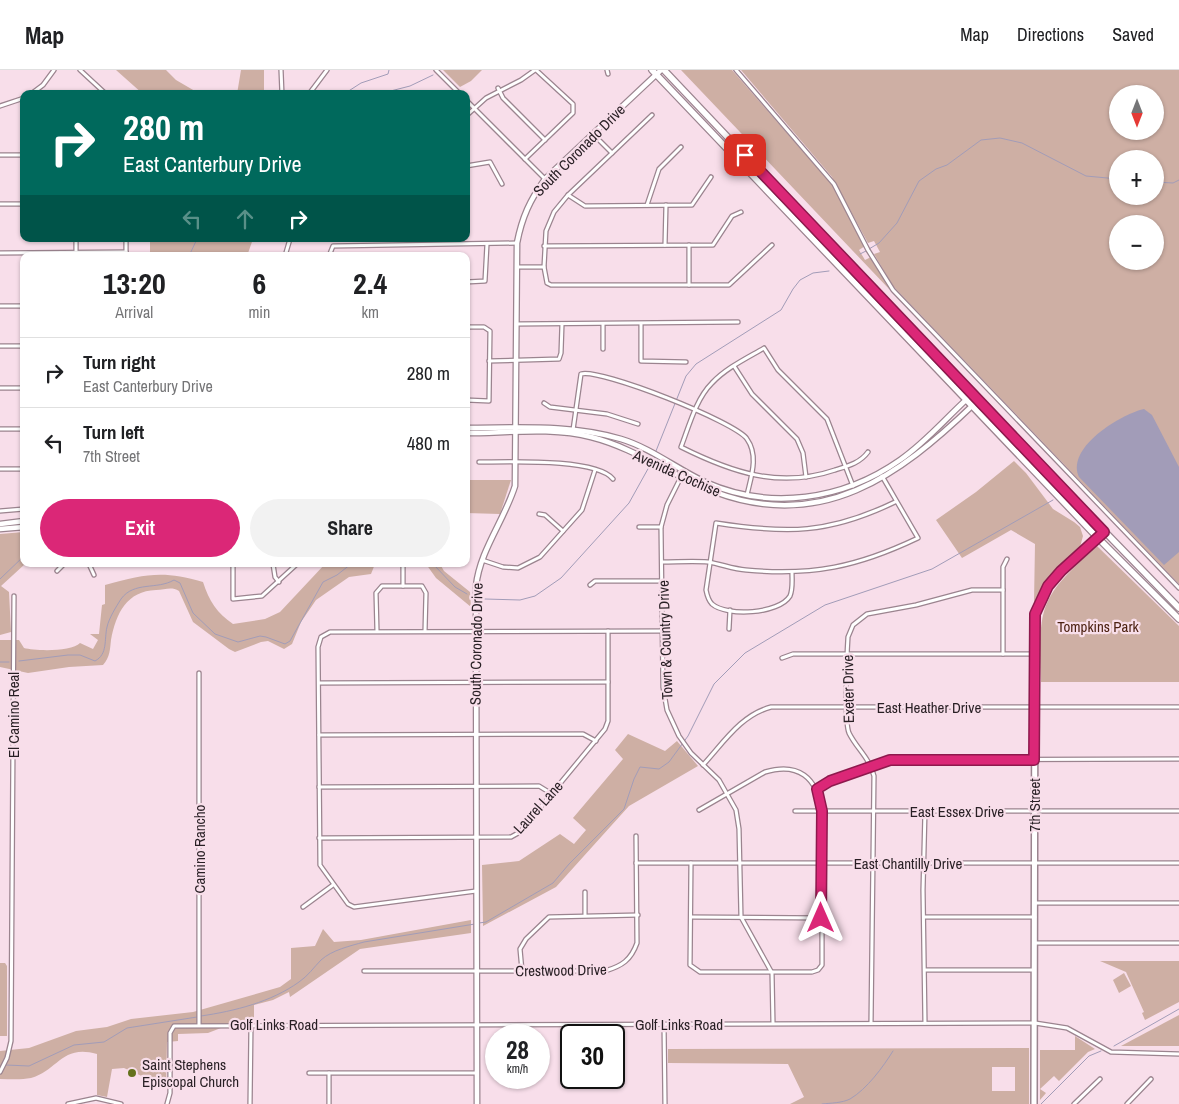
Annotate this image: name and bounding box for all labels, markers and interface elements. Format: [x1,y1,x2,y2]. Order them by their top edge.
text: Map [25,19,64,51]
text: Map [960,22,989,47]
text: Directions [1017,22,1084,47]
text: Saved [1112,22,1154,47]
north arrow [1109,85,1164,140]
map controls [1109,85,1164,270]
street label: South Coronado Drive [528,99,630,201]
text: 280 m [123,104,204,151]
icon: right [40,110,105,175]
pin [724,134,766,176]
icon: arrive [731,141,759,169]
text: East Canterbury Drive [123,149,301,179]
button: + [1109,150,1164,205]
icon: left [178,205,206,233]
icon: ahead [231,205,259,233]
icon: right [284,205,312,233]
button: − [1109,215,1164,270]
text: 13:20 [103,263,166,303]
text: 6 [253,263,266,303]
text: 2.4 [353,263,387,303]
text: Arrival [115,301,153,323]
text: min [248,301,270,323]
text: km [361,301,379,323]
text: Turn right [83,349,155,375]
icon: right [40,359,68,387]
text: 280 m [407,360,450,386]
text: East Canterbury Drive [83,375,213,397]
text: Turn left [83,419,144,445]
icon: left [40,429,68,457]
text: 480 m [407,430,450,456]
street label: Avenida Cochise [629,444,724,502]
text: 7th Street [83,445,140,467]
button: Exit [40,499,240,557]
button: Share [250,499,450,557]
street label: Town & Country Drive [652,580,678,700]
street label: South Coronado Drive [464,582,488,705]
park label: Tompkins Park [1057,616,1140,637]
street label: Exeter Drive [837,654,859,723]
street label: El Camino Real [3,672,24,758]
street label: East Heather Drive [877,697,981,718]
street label: Laurel Lane [508,776,568,838]
street label: 7th Street [1024,778,1045,832]
street label: East Essex Drive [910,801,1004,822]
street label: Camino Rancho [189,804,210,893]
street label: East Chantilly Drive [854,853,962,874]
position arrow [794,891,846,943]
street label: Crestwood Drive [515,959,607,981]
street label: Golf Links Road [230,1014,318,1035]
street label: Golf Links Road [635,1014,723,1035]
speed limit sign: 30 [560,1024,625,1089]
text: 28 [506,1033,529,1067]
place label: Saint Stephens Episcopal Church [142,1054,239,1092]
text: km/h [507,1061,528,1077]
marker: Saint Stephens Episcopal Church [126,1067,138,1079]

